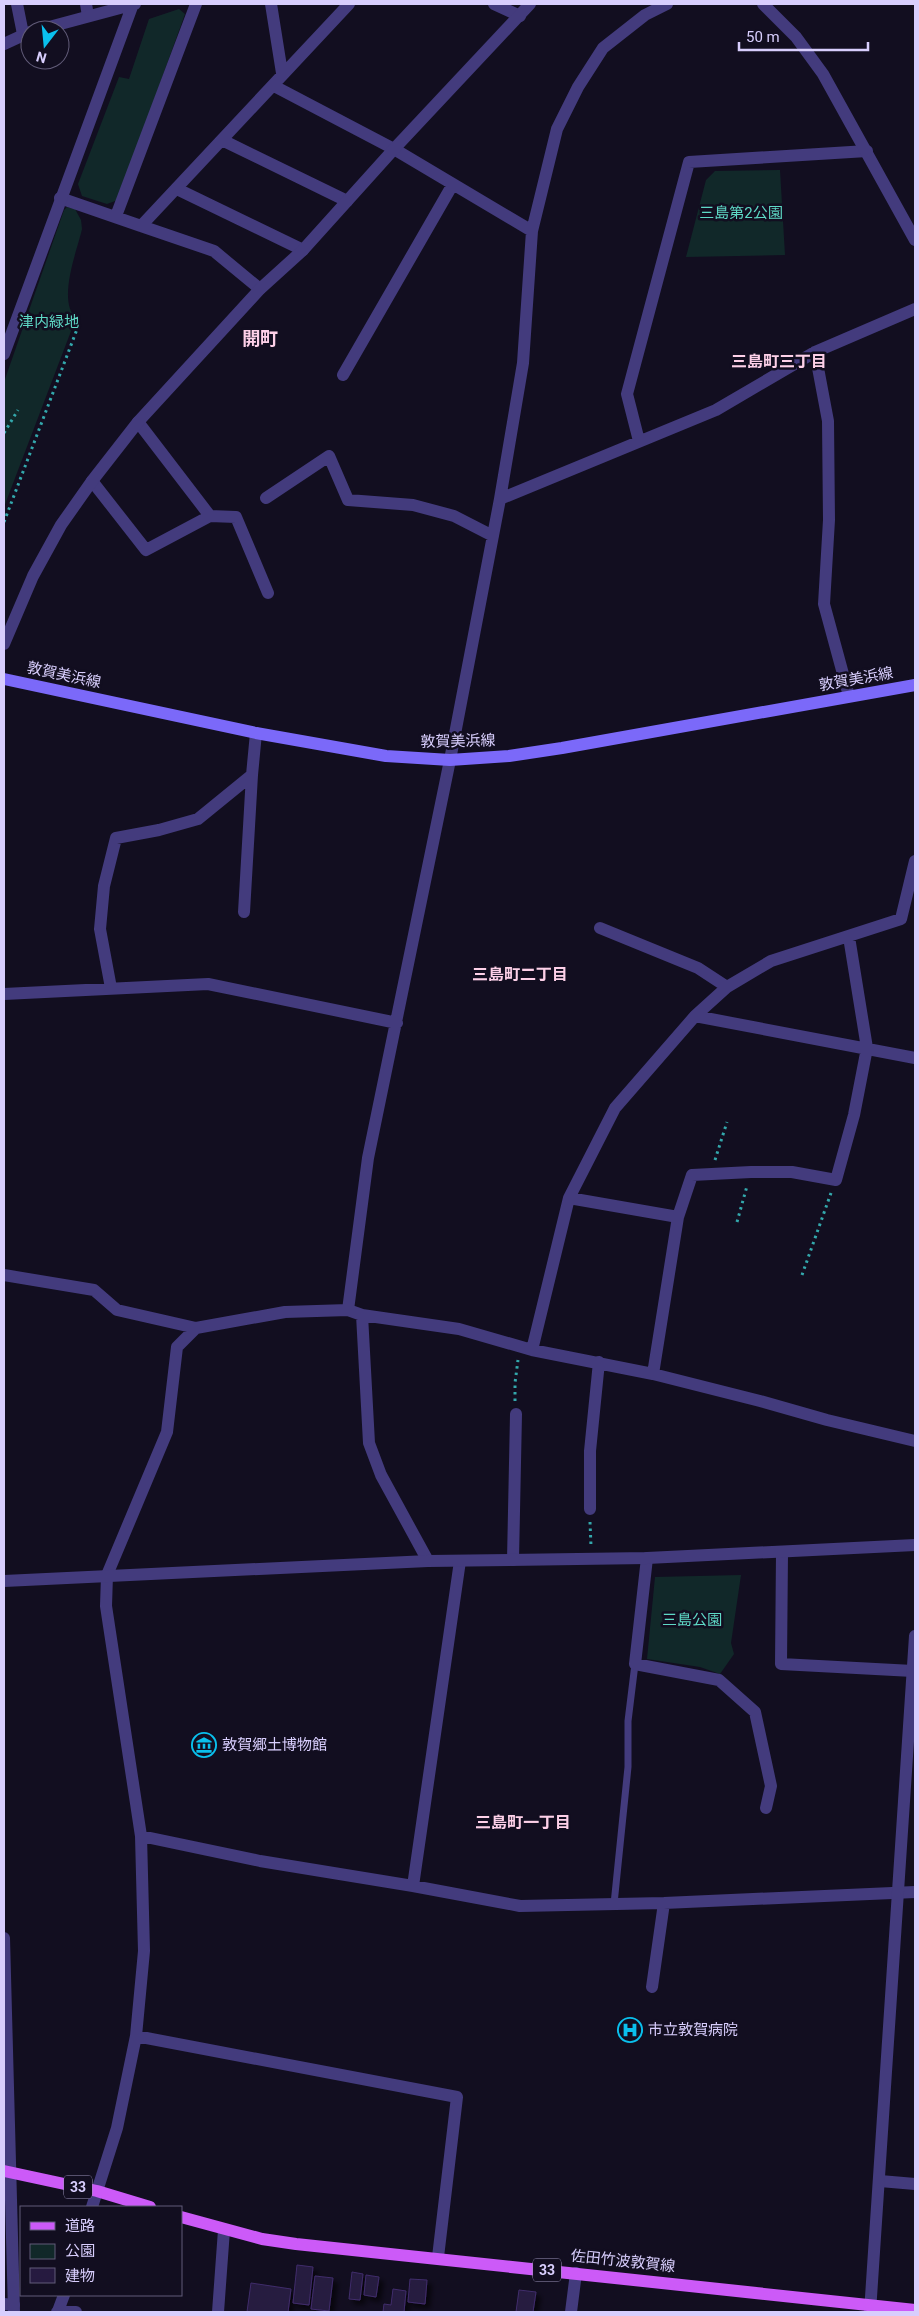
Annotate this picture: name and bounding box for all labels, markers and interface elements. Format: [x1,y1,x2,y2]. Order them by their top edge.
north arrow [20,20,70,70]
scale bar [739,20,868,52]
text: 50 m [746,28,780,46]
text: N [34,48,48,67]
park label: 三島第2公園 [699,204,783,222]
park label: 津内緑地 [19,313,79,331]
district label: 開町 [242,328,278,349]
district label: 三島町三丁目 [731,352,827,371]
street label: 敦賀美浜線 [25,658,103,692]
street label: 敦賀美浜線 [817,664,895,694]
street label: 敦賀美浜線 [420,731,496,751]
district label: 三島町二丁目 [472,965,568,984]
park label: 三島公園 [662,1611,722,1629]
museum icon: 敦賀郷土博物館 [191,1732,217,1758]
place label: 敦賀郷土博物館 [222,1736,327,1754]
district label: 三島町一丁目 [475,1813,571,1832]
hospital icon: 市立敦賀病院 [617,2017,643,2043]
place label: 市立敦賀病院 [648,2021,738,2039]
road number: 33 [64,2176,92,2198]
legend [20,2206,182,2296]
text: 道路 [65,2217,95,2235]
text: 公園 [65,2242,95,2260]
street label: 佐田竹波敦賀線 [570,2247,676,2275]
road number: 33 [533,2258,561,2282]
text: 建物 [65,2267,95,2285]

